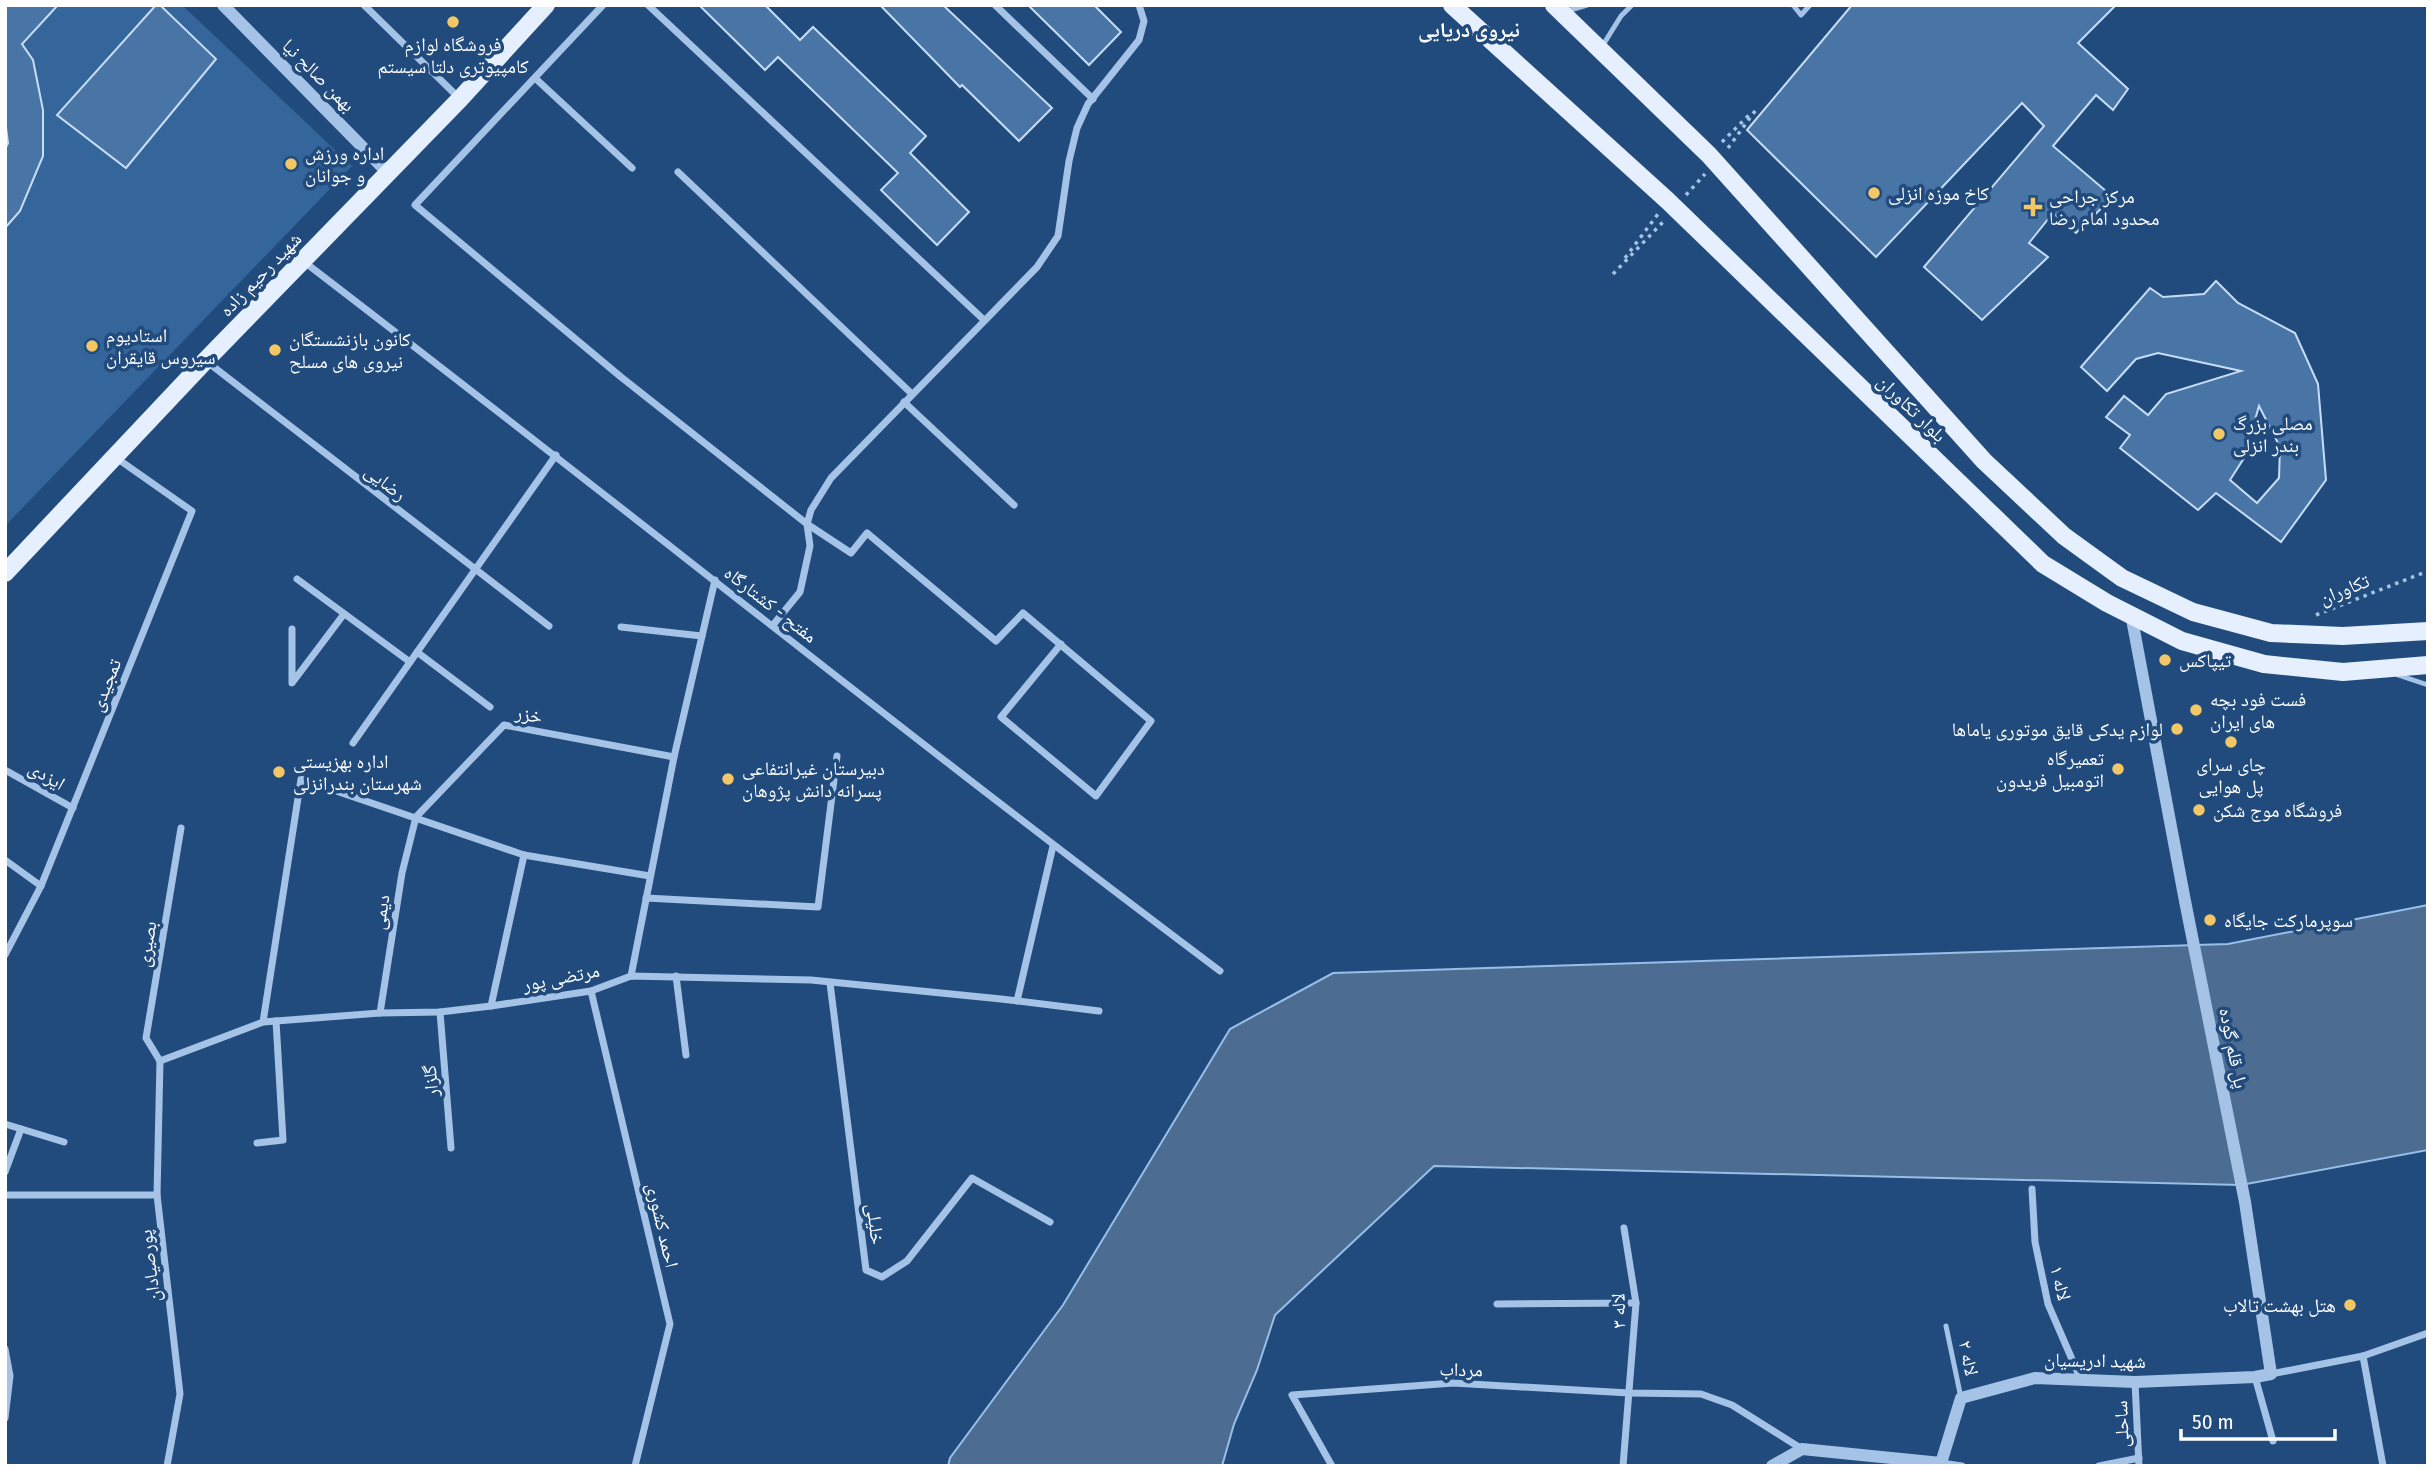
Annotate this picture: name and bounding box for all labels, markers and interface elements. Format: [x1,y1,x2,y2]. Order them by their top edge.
marker: فروشگاه لوازم کامپیوتری دلتا سیستم [445,14,461,30]
district label: نیروی دریایی [1418,17,1520,43]
place label: فروشگاه لوازم کامپیوتری دلتا سیستم [377,33,529,79]
street label: بهمن صالح نیا [277,34,360,117]
place label: اداره ورزش و جوانان [305,142,384,187]
marker: اداره ورزش و جوانان [283,156,299,172]
place label: کاخ موزه انزلی [1888,182,1989,205]
marker: کاخ موزه انزلی [1866,185,1882,201]
place label: مرکز جراحی محدود امام رضا [2049,185,2159,232]
marker: مرکز جراحی محدود امام رضا [2023,197,2043,217]
street label: شهید رحیم زاده [214,227,307,322]
place label: استادیوم سیروس قایقران [106,324,216,369]
place label: کانون بازنشستگان نیروی های مسلح [289,328,411,374]
marker: استادیوم سیروس قایقران [84,338,100,354]
marker: کانون بازنشستگان نیروی های مسلح [267,342,283,358]
street label: بلوار تکاوران [1872,370,1951,447]
place label: مصلی بزرگ بندر انزلی [2233,412,2313,457]
marker: مصلی بزرگ بندر انزلی [2211,426,2227,442]
street label: رضایی [360,459,411,506]
street label: مفتح - کشتارگاه [719,561,822,649]
street label: تکاوران [2316,569,2373,610]
place label: تیپاکس [2179,649,2232,672]
marker: تیپاکس [2157,652,2173,668]
street label: تمجیدی [85,655,127,715]
place label: فست فود بچه های ایران [2210,688,2306,733]
street label: خزر [513,701,544,728]
marker: فست فود بچه های ایران [2188,702,2204,718]
place label: لوازم یدکی قایق موتوری یاماها [1952,718,2163,743]
marker: لوازم یدکی قایق موتوری یاماها [2169,721,2185,737]
marker: چای سرای پل هوایی [2223,734,2239,750]
place label: تعمیرگاه اتومبیل فریدون [1996,747,2104,792]
place label: اداره بهزیستی شهرستان بندرانزلی [293,750,422,795]
place label: چای سرای پل هوایی [2196,753,2266,798]
street label: ایزدی [24,756,69,795]
place label: دبیرستان غیرانتفاعی پسرانه دانش پژوهان [742,757,885,802]
marker: تعمیرگاه اتومبیل فریدون [2110,761,2126,777]
marker: اداره بهزیستی شهرستان بندرانزلی [271,764,287,780]
marker: دبیرستان غیرانتفاعی پسرانه دانش پژوهان [720,771,736,787]
place label: فروشگاه موج شکن [2213,799,2342,822]
marker: فروشگاه موج شکن [2191,802,2207,818]
street label: دیمی [366,893,395,931]
place label: سوپرمارکت جایگاه [2224,909,2353,932]
marker: سوپرمارکت جایگاه [2202,912,2218,928]
street label: بصیری [132,919,161,969]
street label: مرتضی پور [520,959,602,997]
street label: پل قلم گوده [2213,1006,2253,1091]
street label: گلزار [418,1064,443,1099]
street label: احمد کشوری [642,1180,683,1270]
street label: خلیلی [862,1202,889,1246]
street label: پورصیادان [134,1228,166,1303]
street label: لاله ۱ [2045,1263,2076,1303]
street label: لاله ۳ [1607,1293,1630,1329]
place label: هتل بهشت تالاب [2223,1294,2336,1317]
marker: هتل بهشت تالاب [2342,1297,2358,1313]
street label: لاله ۲ [1954,1338,1983,1378]
street label: شهید ادریسیان [2044,1348,2146,1373]
street label: مرداب [1439,1358,1483,1381]
scale bar [2181,1398,2335,1442]
street label: ساحلی [2109,1400,2134,1448]
text: 50 m [2192,1409,2234,1435]

